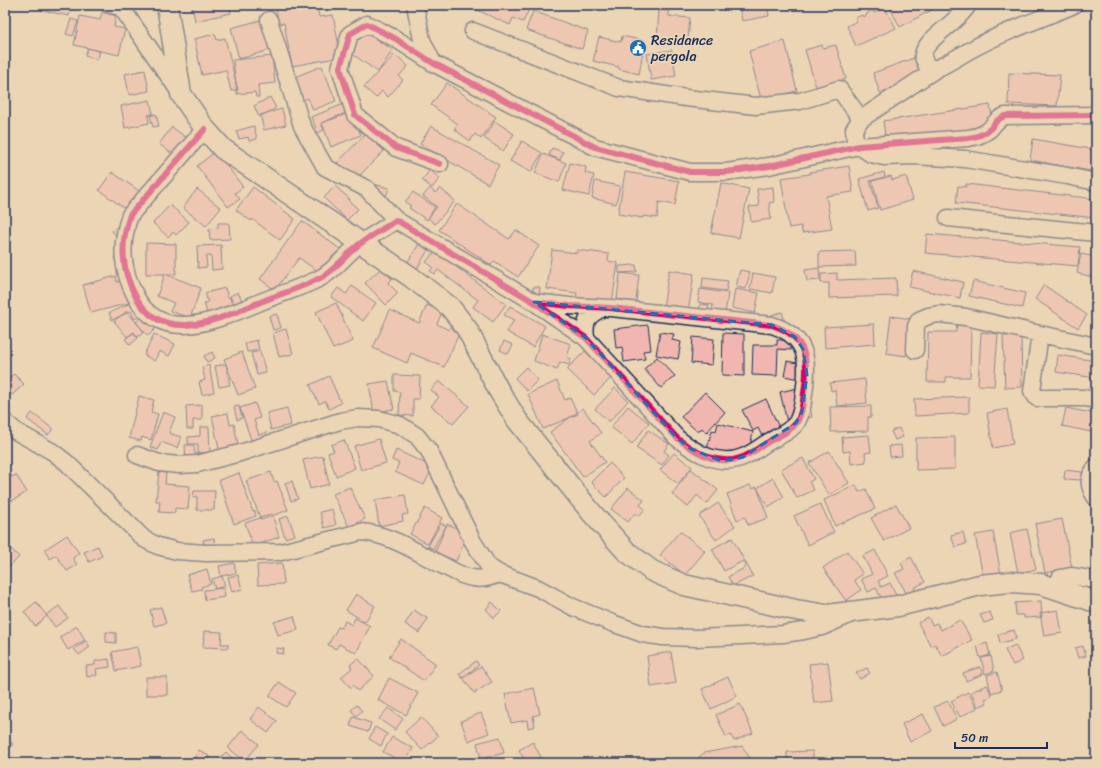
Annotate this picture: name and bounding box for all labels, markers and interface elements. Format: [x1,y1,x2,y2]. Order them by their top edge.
place label: Residance pergola [650,28,713,69]
public building icon: Residance pergola [628,38,648,58]
scale bar [955,724,1047,750]
text: 50 m [961,727,988,749]

